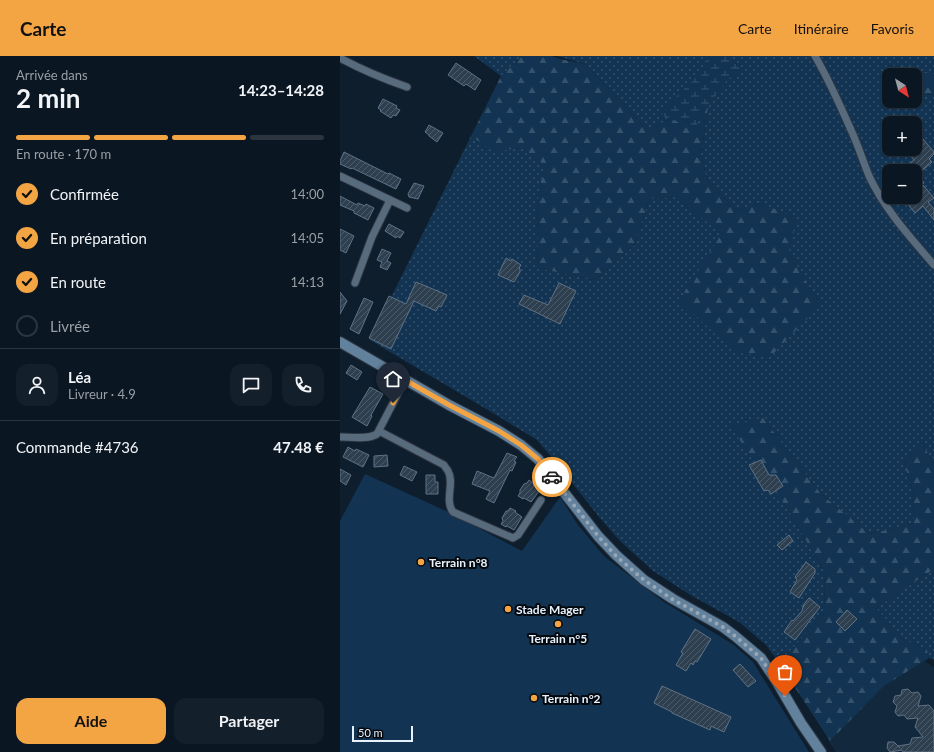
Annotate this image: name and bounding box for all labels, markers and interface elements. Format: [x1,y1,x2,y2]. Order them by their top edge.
text: Carte [20,17,66,40]
text: Carte [738,20,772,37]
text: Itinéraire [794,20,849,37]
text: Favoris [871,20,914,37]
text: Arrivée dans [16,67,88,83]
north arrow [882,68,922,108]
map controls [882,68,922,204]
text: 14:23–14:28 [238,81,324,99]
text: 2 min [16,82,80,114]
button: + [882,116,922,156]
text: En route · 170 m [16,146,111,162]
button: − [882,164,922,204]
icon: check [16,183,38,205]
text: Confirmée [50,185,119,203]
text: 14:00 [291,186,324,202]
icon: check [16,227,38,249]
text: En préparation [50,229,147,247]
text: 14:05 [291,230,324,246]
icon: check [16,271,38,293]
text: En route [50,273,106,291]
text: 14:13 [291,274,324,290]
text: Livrée [50,317,90,335]
pin [376,362,410,403]
button: person [16,364,58,406]
button: chat [230,364,272,406]
button: phone [282,364,324,406]
text: Léa [68,368,91,386]
icon: home [382,368,404,390]
text: Livreur · 4.9 [68,386,136,402]
text: Commande #4736 [16,438,139,456]
text: 47.48 € [273,438,324,456]
courier [532,457,572,497]
icon: car [541,466,563,488]
place label: Terrain n°8 [429,555,488,570]
marker: Terrain n°8 [416,557,426,567]
place label: Stade Mager [516,602,584,617]
marker: Stade Mager [503,604,513,614]
marker: Terrain n°5 [553,619,563,629]
place label: Terrain n°5 [529,631,587,646]
pin [768,655,802,696]
icon: bag [774,661,796,683]
place label: Terrain n°2 [542,691,601,706]
marker: Terrain n°2 [529,693,539,703]
button: Aide [16,698,166,744]
button: Partager [174,698,324,744]
scale bar [352,724,413,743]
text: 50 m [358,726,383,739]

